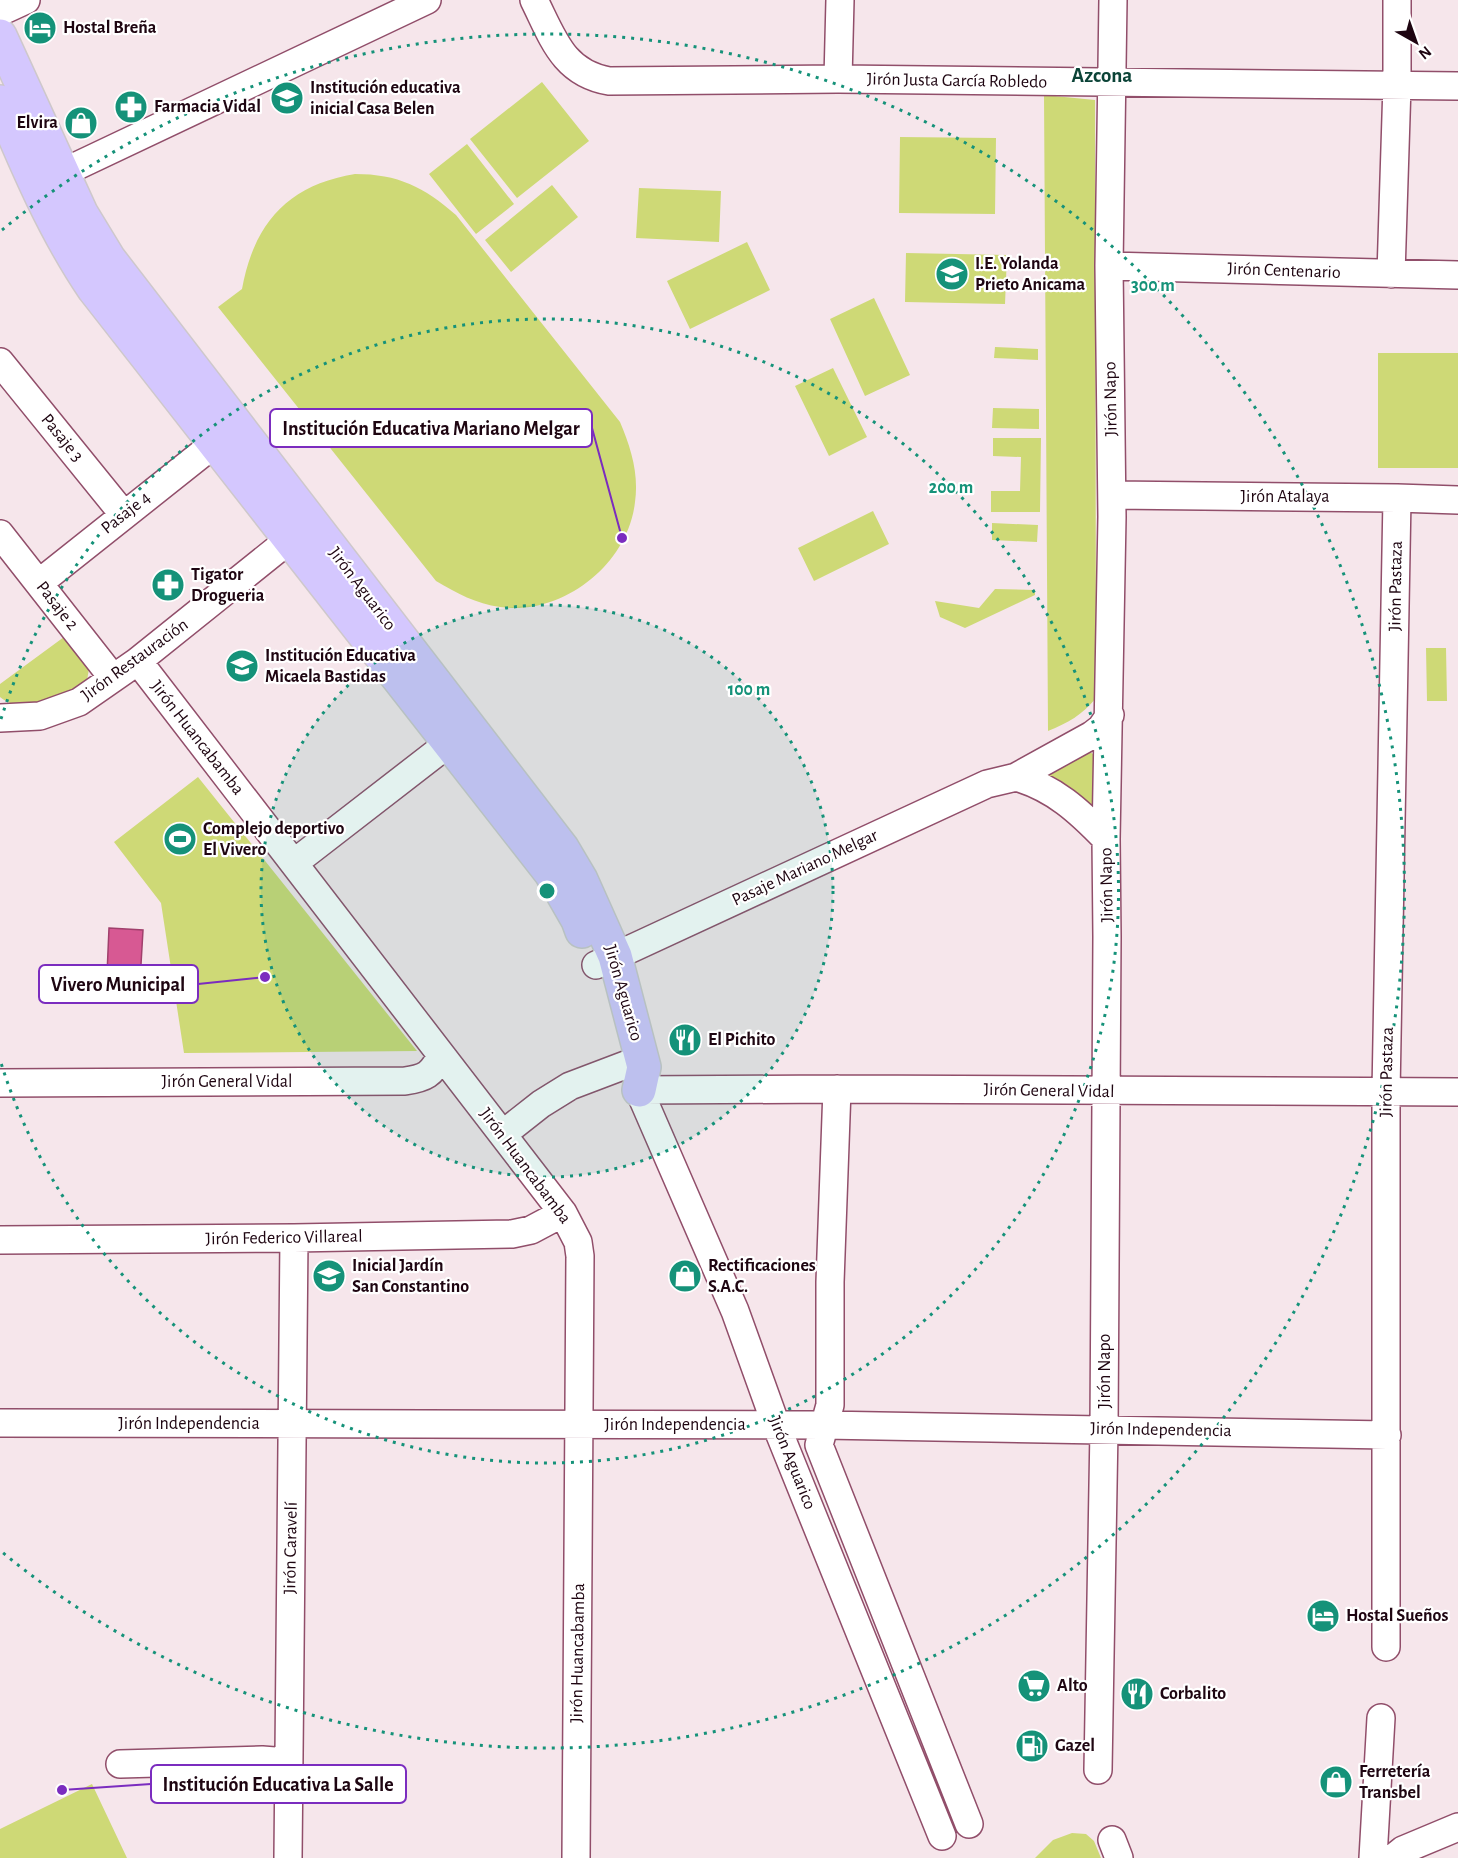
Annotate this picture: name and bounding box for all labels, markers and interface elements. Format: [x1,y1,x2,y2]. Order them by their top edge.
hotel icon: Hostal Breña [22,10,58,46]
north arrow [1386,12,1446,72]
place label: Hostal Breña [63,19,157,37]
text: N [1416,43,1434,62]
district label: Azcona [1072,65,1132,86]
street label: Jirón Justa García Robledo [867,70,1047,92]
place label: Institución educativa inicial Casa Belen [310,79,461,118]
school or university icon: Institución educativa inicial Casa Belen [269,80,305,116]
pharmacy icon: Farmacia Vidal [113,89,149,125]
place label: Farmacia Vidal [154,98,261,116]
shop icon: Elvira [63,105,99,141]
place label: Elvira [16,114,58,132]
place label: I.E. Yolanda Prieto Anicama [975,255,1086,294]
school or university icon: I.E. Yolanda Prieto Anicama [934,256,970,292]
street label: Jirón Centenario [1227,260,1341,282]
text: 300 m [1131,277,1175,295]
street label: Jirón Napo [1101,361,1121,437]
callout: Institución Educativa Mariano Melgar [270,409,592,447]
street label: Pasaje 3 [37,411,87,465]
text: Institución Educativa Mariano Melgar [282,419,580,439]
text: 200 m [929,479,973,497]
street label: Pasaje 4 [98,488,154,538]
street label: Jirón Atalaya [1241,488,1330,506]
street label: Jirón Pastaza [1386,541,1406,631]
street label: Jirón Aguarico [325,544,399,634]
place label: Tigator Drogueria [191,566,265,605]
pharmacy icon: Tigator Drogueria [150,567,186,603]
street label: Pasaje 2 [33,578,81,634]
street label: Jirón Restauración [78,615,192,705]
place label: Institución Educativa Micaela Bastidas [265,647,416,686]
school or university icon: Institución Educativa Micaela Bastidas [224,648,260,684]
street label: Jirón Huancabamba [147,677,247,799]
text: 100 m [728,681,770,699]
place label: Complejo deportivo El Vivero [203,820,345,859]
sports icon: Complejo deportivo El Vivero [162,821,198,857]
street label: Pasaje Mariano Melgar [729,826,881,910]
street label: Jirón Napo [1097,847,1117,923]
centre of rings [537,881,557,901]
street label: Jirón Aguarico [601,943,645,1043]
callout: Vivero Municipal [39,965,198,1003]
text: Vivero Municipal [51,975,185,995]
restaurant icon: El Pichito [667,1022,703,1058]
street label: Jirón Pastaza [1377,1027,1397,1117]
place label: El Pichito [708,1031,776,1049]
street label: Jirón General Vidal [162,1073,292,1091]
street label: Jirón General Vidal [983,1081,1115,1101]
street label: Jirón Huancabamba [476,1105,574,1227]
street label: Jirón Federico Villareal [205,1228,363,1248]
place label: Inicial Jardín San Constantino [352,1257,469,1296]
place label: Rectificaciones S.A.C. [708,1257,816,1296]
school or university icon: Inicial Jardín San Constantino [311,1258,347,1294]
shop icon: Rectificaciones S.A.C. [667,1258,703,1294]
street label: Jirón Napo [1096,1333,1114,1408]
street label: Jirón Aguarico [765,1414,819,1512]
street label: Jirón Independencia [118,1415,260,1433]
street label: Jirón Independencia [604,1416,746,1434]
street label: Jirón Independencia [1090,1420,1232,1440]
street label: Jirón Caravelí [281,1501,301,1594]
street label: Jirón Huancabamba [568,1583,588,1723]
hotel icon: Hostal Sueños [1305,1598,1341,1634]
place label: Hostal Sueños [1346,1607,1448,1625]
supermarket icon: Alto [1016,1668,1052,1704]
restaurant icon: Corbalito [1119,1676,1155,1712]
place label: Alto [1057,1677,1088,1695]
place label: Corbalito [1160,1685,1226,1703]
fuel station icon: Gazel [1014,1728,1050,1764]
place label: Gazel [1055,1737,1095,1755]
place label: Ferretería Transbel [1359,1763,1431,1802]
shop icon: Ferretería Transbel [1318,1764,1354,1800]
callout: Institución Educativa La Salle [151,1765,406,1803]
text: Institución Educativa La Salle [162,1775,394,1795]

